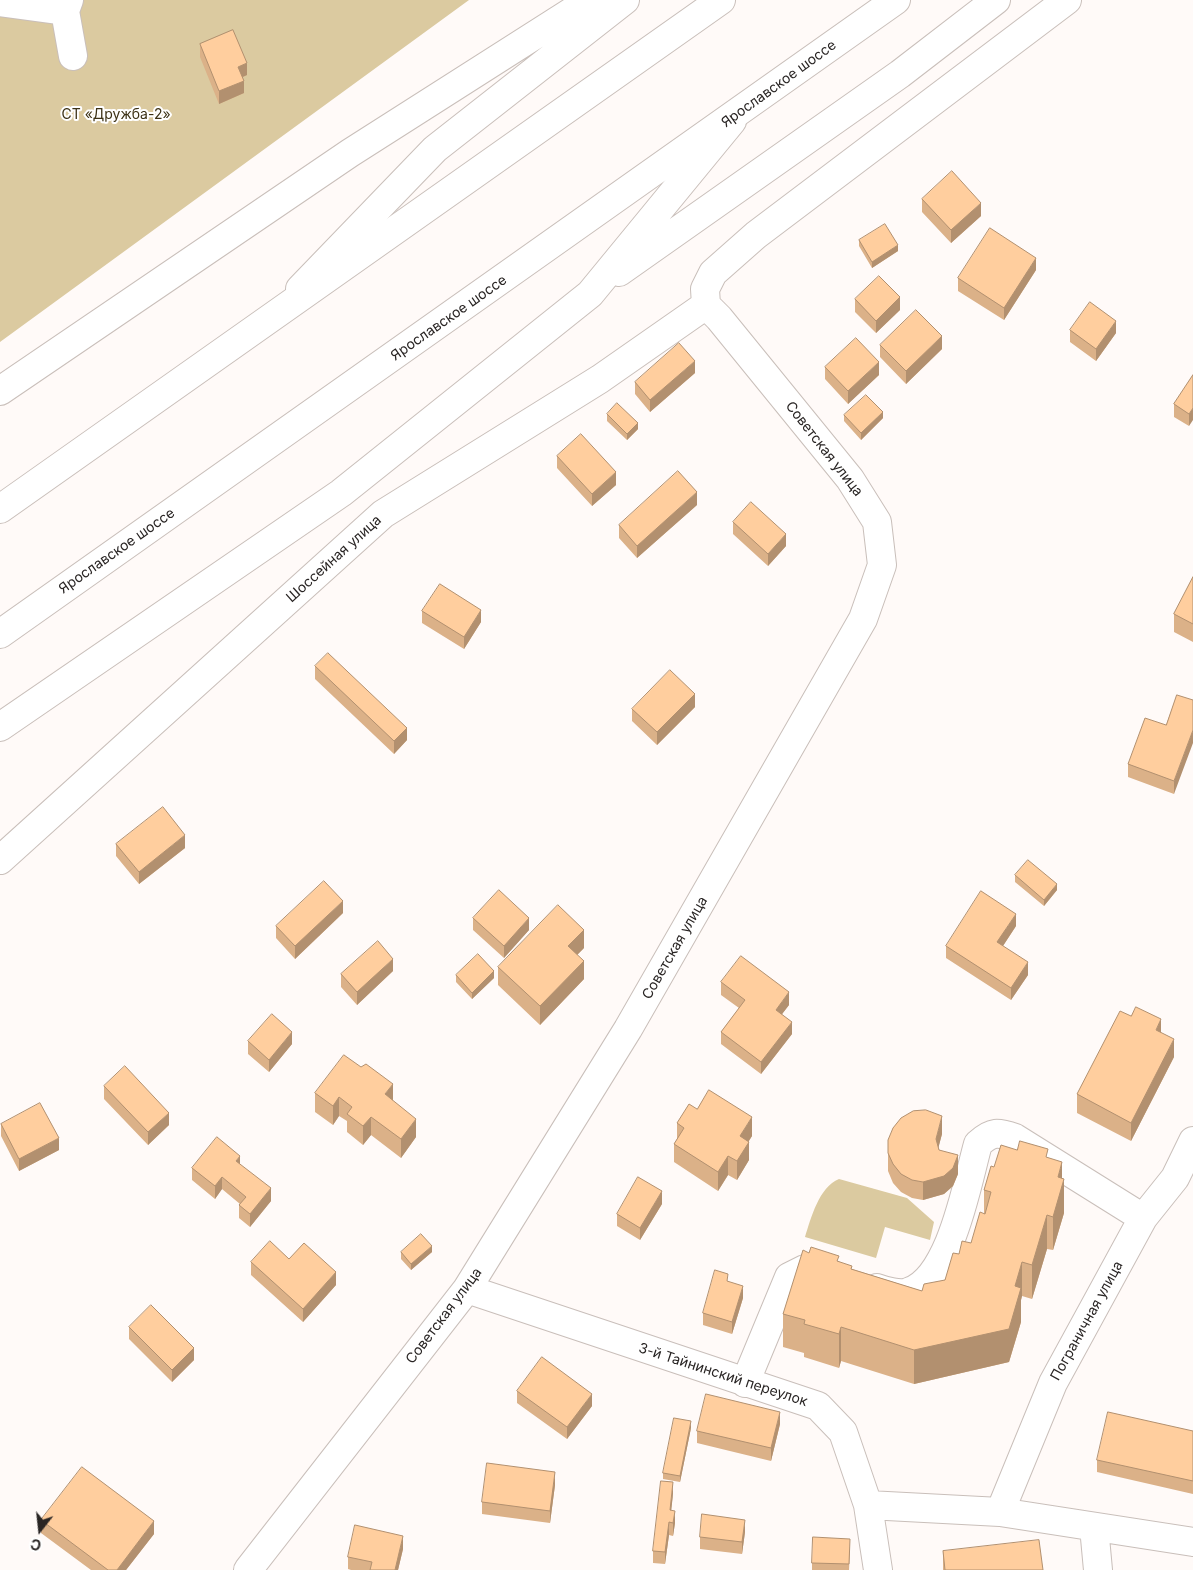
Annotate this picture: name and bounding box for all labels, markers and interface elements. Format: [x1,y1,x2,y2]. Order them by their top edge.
street label: Ярославское шоссе [718,37,840,131]
park label: СТ «Дружба-2» [61,107,171,123]
street label: Ярославское шоссе [388,272,510,364]
street label: Советская улица [782,398,866,500]
street label: Ярославское шоссе [56,505,178,597]
street label: Шоссейная улица [283,512,385,606]
street label: Советская улица [639,894,711,1002]
street label: Пограничная улица [1047,1258,1127,1384]
street label: Советская улица [402,1265,486,1367]
street label: 3-й Тайнинский переулок [636,1340,810,1410]
north arrow [15,1505,65,1555]
text: С [28,1535,43,1555]

